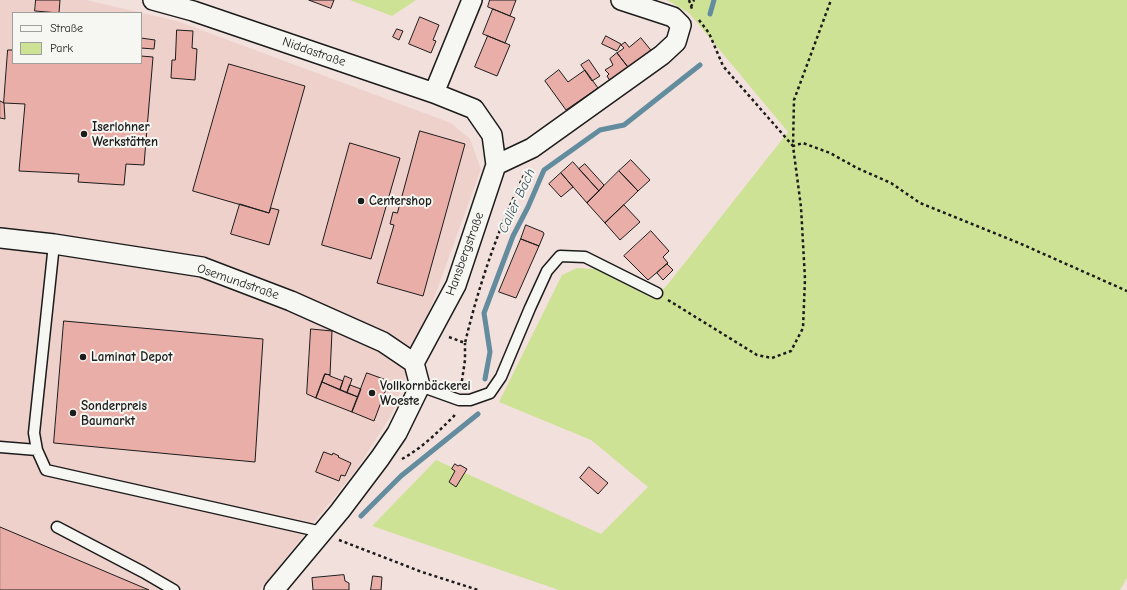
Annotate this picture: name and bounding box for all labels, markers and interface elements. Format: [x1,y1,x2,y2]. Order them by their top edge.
legend [12,12,142,64]
text: Straße [50,21,83,35]
street label: Niddastraße [280,34,348,70]
text: Park [50,41,73,55]
place label: Iserlohner Werkstätten [92,119,158,150]
marker: Iserlohner Werkstätten [79,129,89,139]
water label: Caller Bach [495,166,539,236]
place label: Centershop [369,193,432,209]
marker: Centershop [356,196,366,206]
street label: Hansbergstraße [443,210,487,298]
street label: Osemundstraße [195,261,281,303]
place label: Laminat Depot [91,349,173,365]
marker: Laminat Depot [78,352,88,362]
place label: Vollkornbäckerei Woeste [380,378,471,409]
marker: Vollkornbäckerei Woeste [367,388,377,398]
place label: Sonderpreis Baumarkt [81,398,147,429]
marker: Sonderpreis Baumarkt [68,408,78,418]

